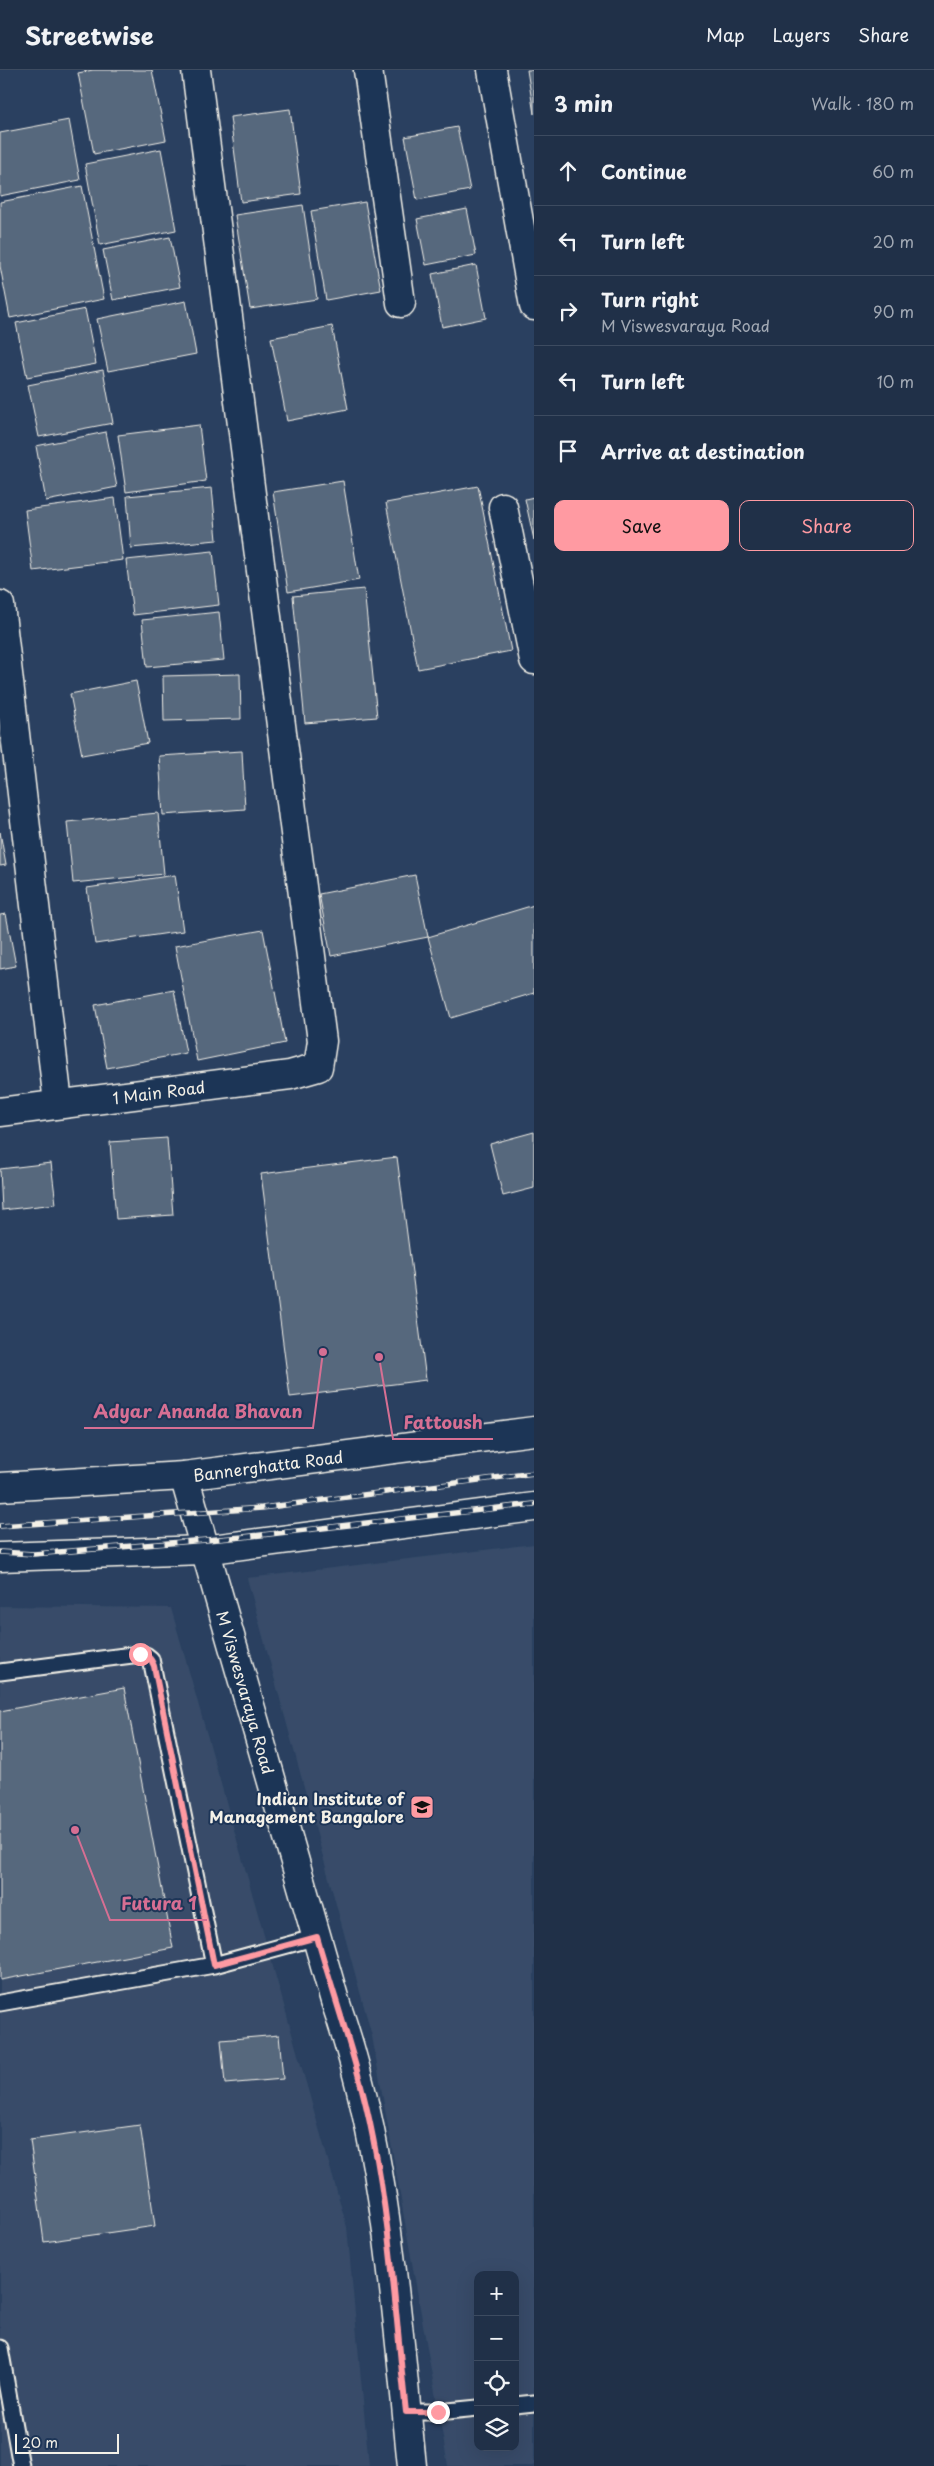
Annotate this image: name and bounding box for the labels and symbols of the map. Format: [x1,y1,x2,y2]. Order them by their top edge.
street label: 1 Main Road [111,1074,206,1110]
callout: Adyar Ananda Bhavan [84,1395,313,1428]
text: Adyar Ananda Bhavan [93,1397,303,1424]
callout: Fattoush [393,1406,493,1439]
text: Fattoush [403,1408,483,1435]
street label: Bannerghatta Road [192,1444,344,1487]
street label: M Viswesvaraya Road [211,1608,281,1777]
route start [129,1643,152,1666]
place label: Indian Institute of Management Bangalore [209,1786,405,1828]
school or university icon: Indian Institute of Management Bangalore [409,1794,435,1820]
callout: Futura 1 [110,1887,207,1920]
text: Futura 1 [121,1889,197,1916]
route end [427,2401,450,2424]
scale bar [15,2431,119,2454]

